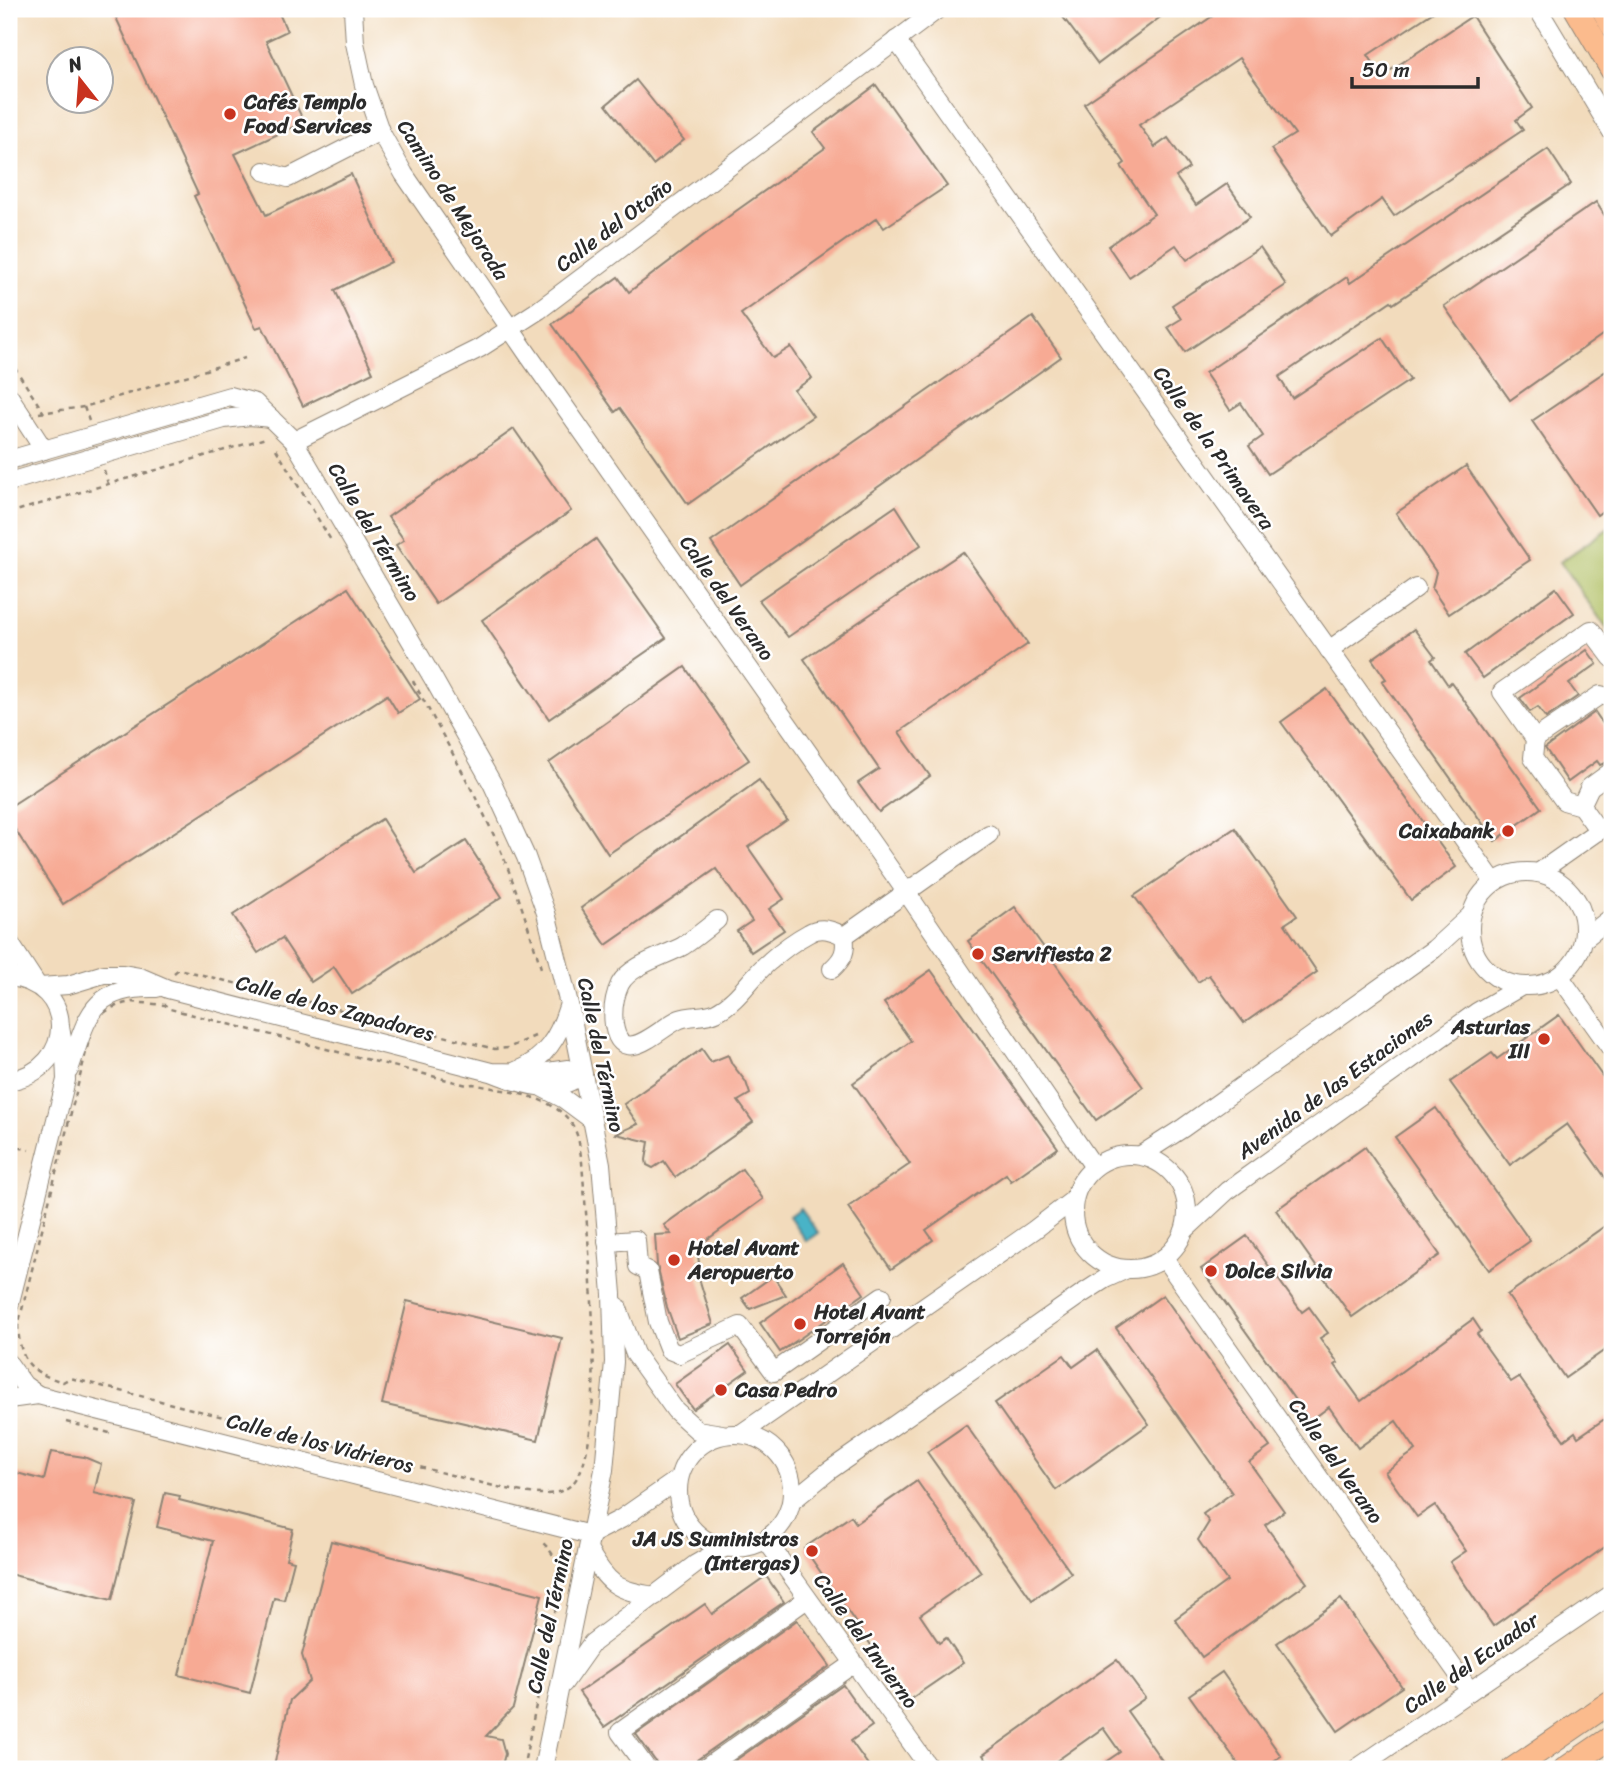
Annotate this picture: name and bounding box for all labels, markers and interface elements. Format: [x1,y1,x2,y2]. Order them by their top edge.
north arrow [46,46,116,116]
text: N [63,46,87,82]
scale bar [1352,46,1478,90]
text: 50 m [1362,51,1410,89]
place label: Cafés Templo Food Services [243,83,372,145]
marker: Cafés Templo Food Services [222,106,238,122]
street label: Camino de Mejorada [386,112,520,289]
street label: Calle del Otoño [547,168,682,282]
street label: Calle de la Primavera [1143,358,1285,539]
street label: Calle del Término [317,455,431,610]
street label: Calle del Verano [669,527,785,669]
place label: Caixabank [1398,812,1495,850]
marker: Caixabank [1500,823,1516,839]
place label: Servifiesta 2 [991,935,1112,973]
marker: Servifiesta 2 [970,946,986,962]
street label: Calle de los Zapadores [232,963,439,1053]
street label: Calle del Término [566,974,636,1136]
street label: Avenida de las Estaciones [1228,1000,1442,1170]
place label: Asturias III [1451,1008,1531,1070]
marker: Asturias III [1536,1031,1552,1047]
place label: Hotel Avant Aeropuerto [687,1229,800,1291]
marker: Hotel Avant Aeropuerto [666,1252,682,1268]
place label: Dolce Silvia [1225,1252,1333,1290]
marker: Dolce Silvia [1203,1263,1219,1279]
place label: Hotel Avant Torrejón [813,1293,926,1355]
marker: Hotel Avant Torrejón [792,1316,808,1332]
place label: Casa Pedro [734,1371,837,1409]
marker: Casa Pedro [713,1382,729,1398]
street label: Calle del Verano [1278,1390,1394,1532]
street label: Calle de los Vidrieros [223,1401,418,1485]
place label: JA JS Suministros (Intergas) [632,1520,800,1582]
street label: Calle del Término [515,1535,585,1697]
marker: JA JS Suministros (Intergas) [804,1543,820,1559]
street label: Calle del Invierno [803,1565,929,1717]
street label: Calle del Ecuador [1395,1601,1548,1724]

